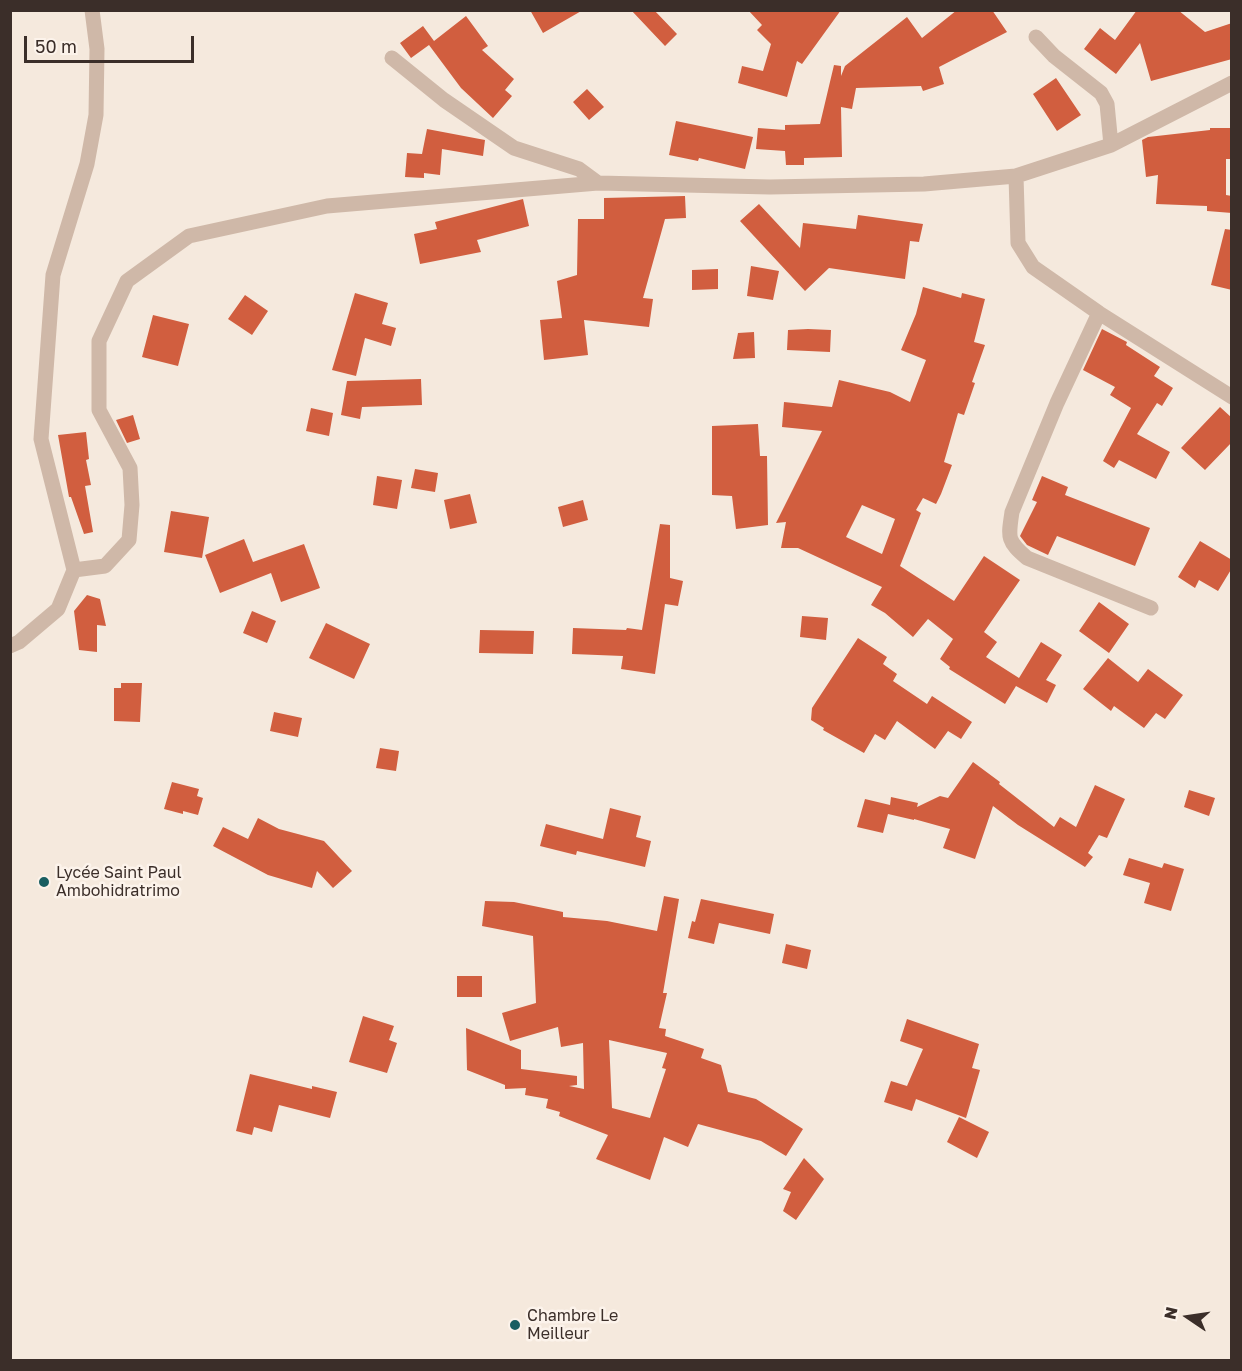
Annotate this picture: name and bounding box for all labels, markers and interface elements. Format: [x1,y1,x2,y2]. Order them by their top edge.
scale bar [27,24,196,62]
text: 50 m [35,35,77,57]
place label: Lycée Saint Paul Ambohidratrimo [56,863,182,901]
marker: Lycée Saint Paul Ambohidratrimo [37,875,51,889]
north arrow [1158,1287,1218,1347]
text: N [1159,1305,1182,1321]
place label: Chambre Le Meilleur [527,1306,618,1344]
marker: Chambre Le Meilleur [508,1318,522,1332]

